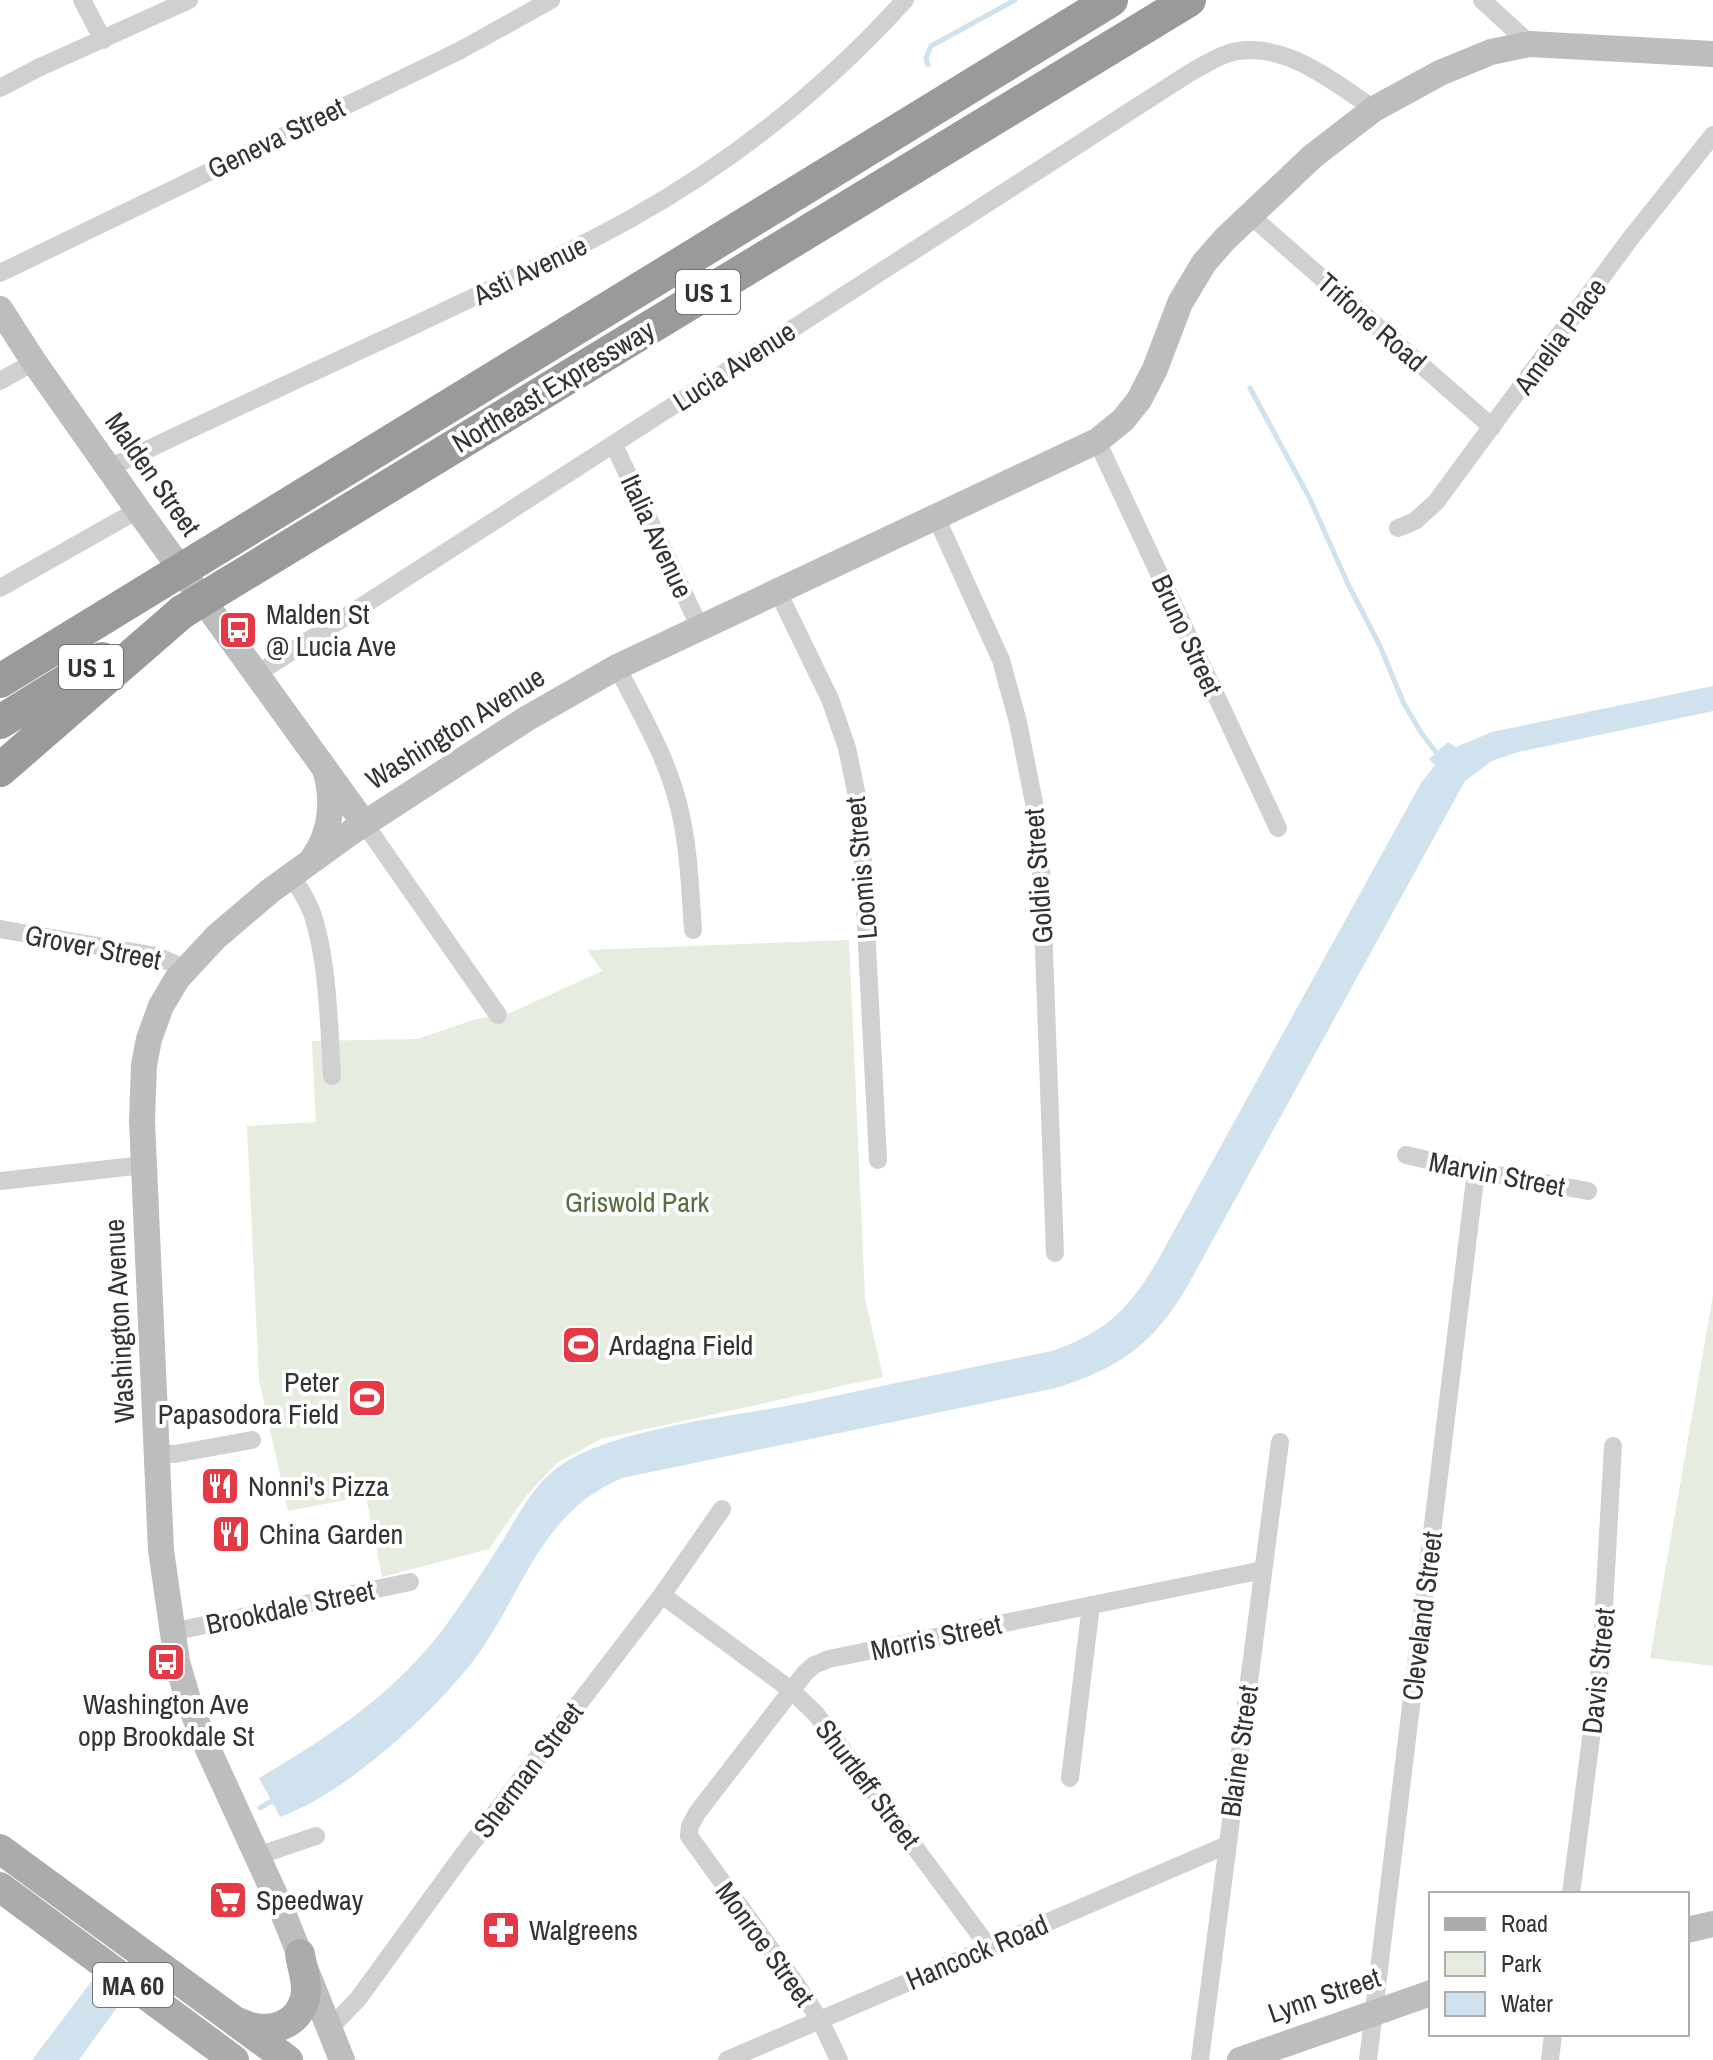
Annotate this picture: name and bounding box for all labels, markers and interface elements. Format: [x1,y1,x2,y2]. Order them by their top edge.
street label: Geneva Street [201,88,351,188]
street label: Asti Avenue [466,226,593,314]
street label: Trifone Road [1309,264,1435,380]
road number: US 1 [676,270,740,314]
street label: Amelia Place [1504,270,1615,403]
street label: Northeast Expressway [445,310,662,461]
street label: Lucia Avenue [665,312,803,420]
street label: Malden Street [96,405,210,543]
street label: Italia Avenue [612,468,702,604]
street label: Bruno Street [1143,569,1231,701]
place label: Malden St @ Lucia Ave [266,595,396,665]
bus stop icon: Malden St @ Lucia Ave [217,609,259,651]
road number: US 1 [59,645,123,689]
street label: Washington Avenue [358,658,552,798]
street label: Loomis Street [836,795,886,941]
street label: Goldie Street [1014,807,1062,945]
street label: Grover Street [22,915,164,979]
street label: Marvin Street [1426,1142,1568,1206]
park label: Griswold Park [565,1183,710,1221]
street label: Washington Avenue [95,1218,143,1424]
sports icon: Ardagna Field [560,1324,602,1366]
place label: Ardagna Field [608,1326,753,1364]
place label: Peter Papasodora Field [158,1363,339,1433]
sports icon: Peter Papasodora Field [346,1377,388,1419]
restaurant icon: Nonni's Pizza [199,1465,241,1507]
place label: Nonni's Pizza [248,1467,389,1505]
restaurant icon: China Garden [210,1513,252,1555]
place label: China Garden [259,1515,403,1553]
street label: Cleveland Street [1393,1529,1451,1703]
street label: Brookdale Street [202,1571,378,1643]
street label: Morris Street [867,1605,1005,1669]
street label: Davis Street [1573,1606,1623,1736]
bus stop icon: Washington Ave opp Brookdale St [145,1641,187,1683]
street label: Blaine Street [1211,1683,1267,1819]
place label: Washington Ave opp Brookdale St [78,1685,254,1755]
street label: Sherman Street [464,1694,592,1846]
street label: Shurtleff Street [807,1712,929,1856]
street label: Monroe Street [707,1874,823,2014]
supermarket icon: Speedway [207,1879,249,1921]
place label: Speedway [256,1881,364,1919]
legend [1429,1892,1689,2036]
street label: Hancock Road [900,1905,1054,1999]
text: Road [1501,1907,1548,1939]
pharmacy icon: Walgreens [480,1909,522,1951]
place label: Walgreens [529,1911,638,1949]
text: Park [1501,1947,1542,1979]
street label: Lynn Street [1263,1958,1385,2032]
road number: MA 60 [93,1963,173,2007]
text: Water [1501,1987,1553,2019]

